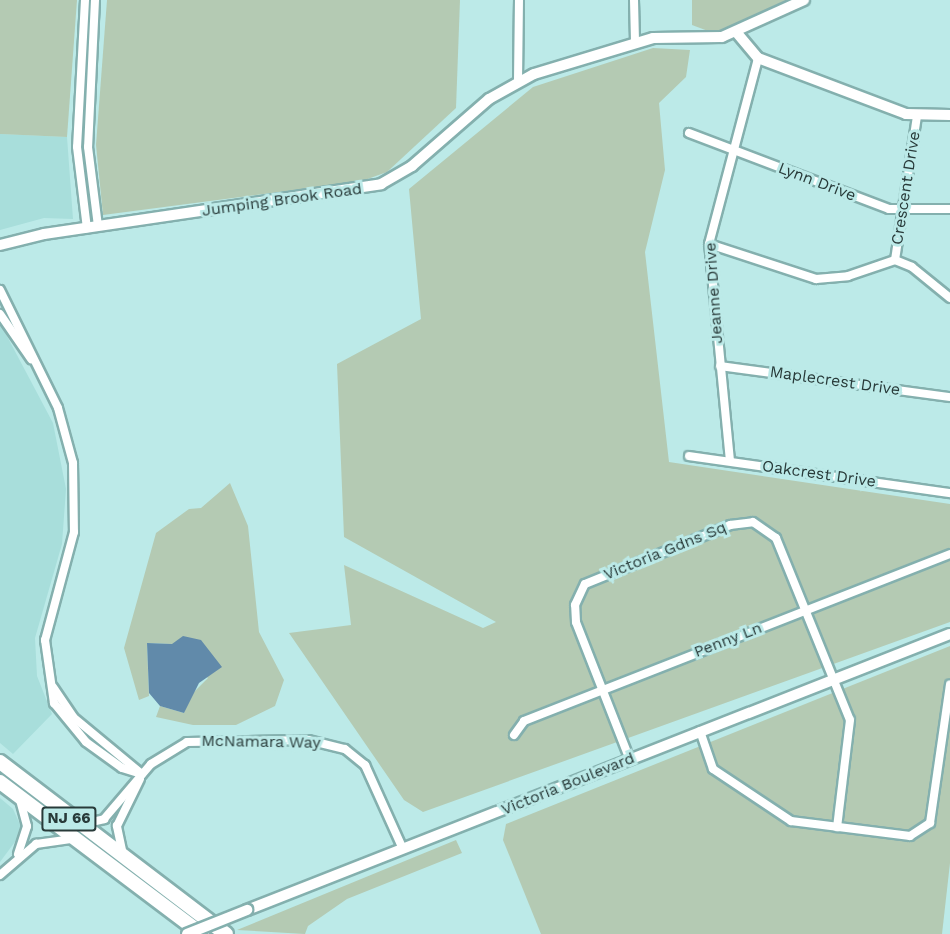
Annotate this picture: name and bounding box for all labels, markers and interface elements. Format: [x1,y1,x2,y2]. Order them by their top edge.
street label: Crescent Drive [888,130,924,246]
street label: Lynn Drive [776,158,858,206]
street label: Jumping Brook Road [201,179,363,221]
street label: Jeanne Drive [701,242,727,344]
street label: Maplecrest Drive [768,362,902,400]
street label: Oakcrest Drive [761,457,877,491]
street label: Victoria Gdns Sq [601,518,729,584]
street label: Penny Ln [691,618,765,662]
street label: McNamara Way [201,731,321,753]
street label: Victoria Boulevard [498,748,638,820]
road number: NJ 66 [40,807,98,831]

